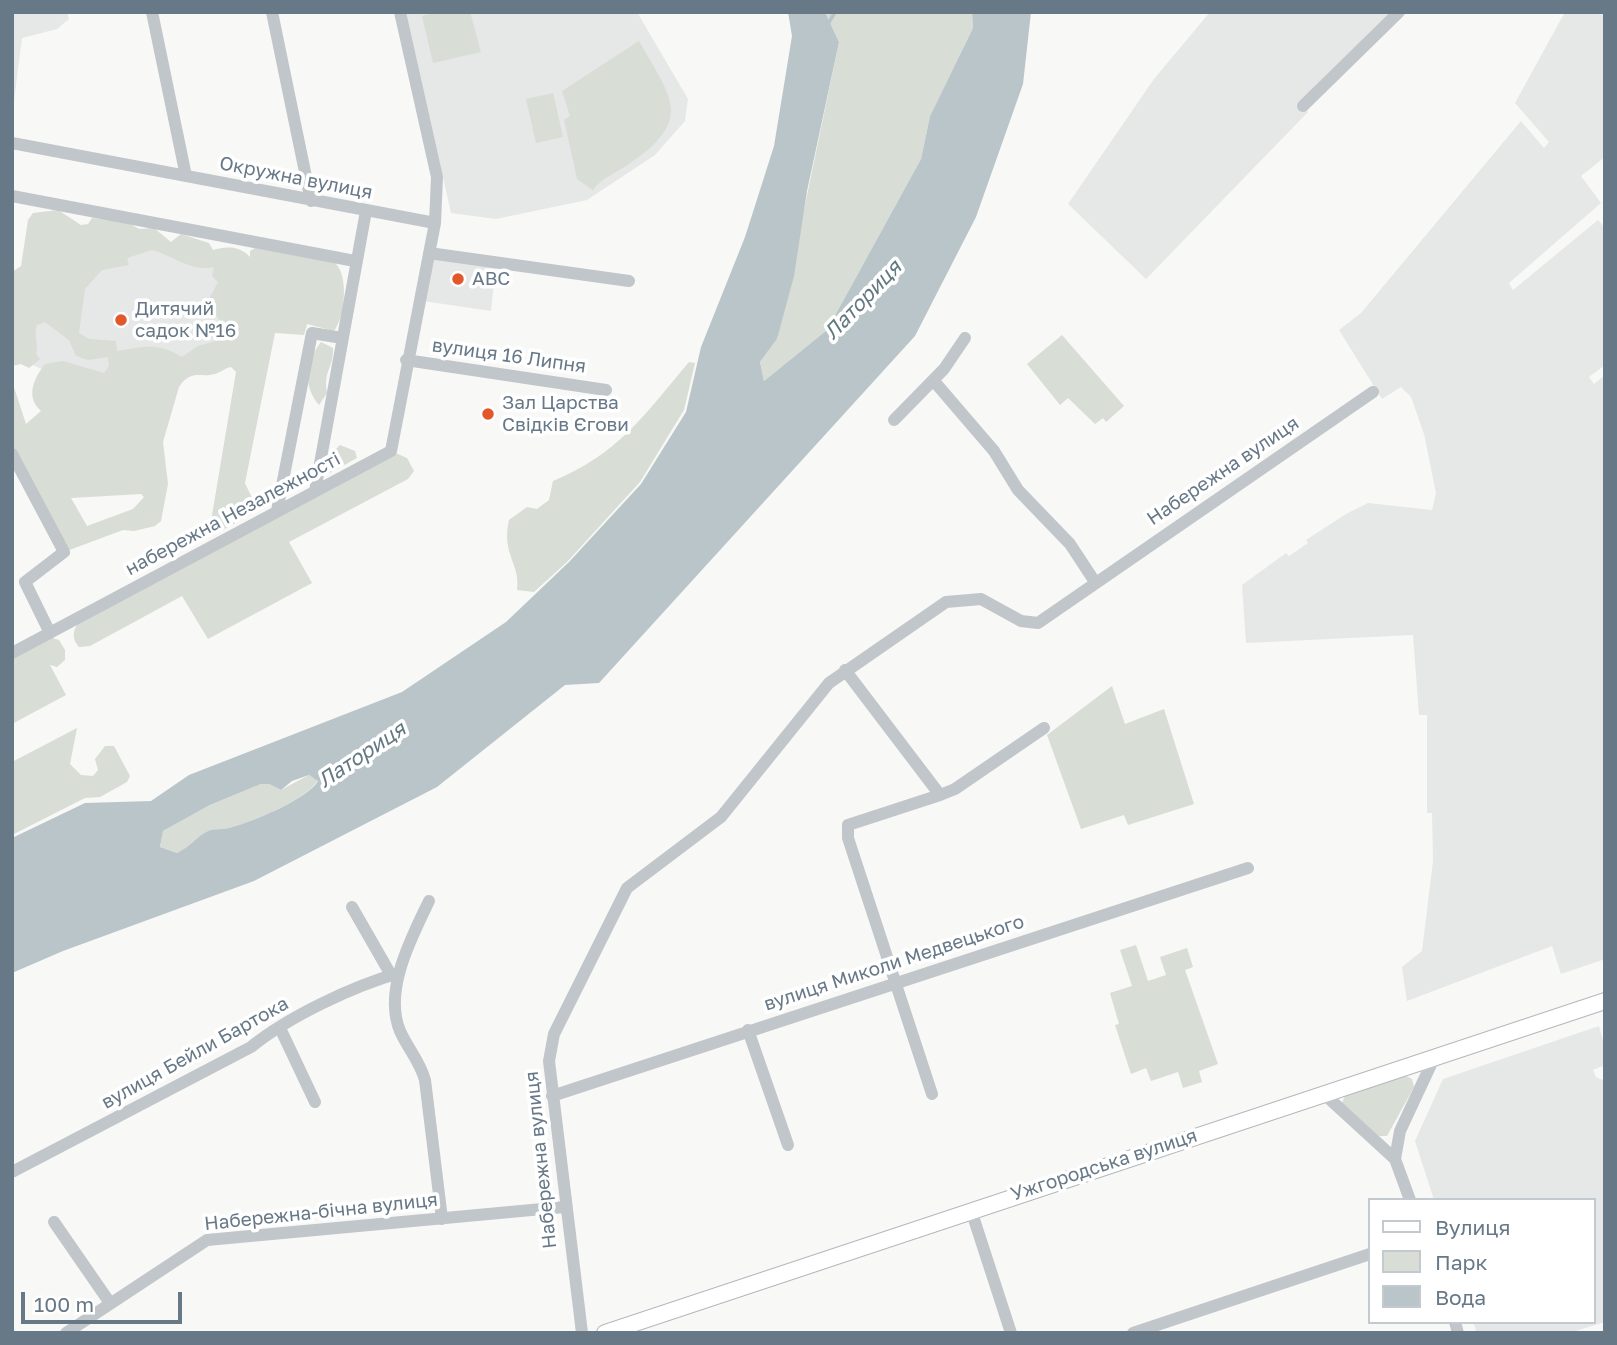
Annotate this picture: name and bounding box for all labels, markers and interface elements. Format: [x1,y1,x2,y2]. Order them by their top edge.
street label: Окружна вулиця [217,152,375,204]
water label: Латориця [819,255,907,345]
place label: ABC [472,268,510,290]
marker: ABC [450,271,466,287]
place label: Дитячий садок №16 [135,298,236,342]
marker: Дитячий садок №16 [113,312,129,328]
street label: вулиця 16 Липня [431,334,587,378]
place label: Зал Царства Свідків Єгови [502,392,629,436]
marker: Зал Царства Свідків Єгови [480,406,496,422]
street label: Набережна вулиця [1143,412,1303,530]
street label: набережна Незалежності [122,448,344,580]
water label: Латориця [313,717,411,793]
street label: вулиця Миколи Медвецького [761,910,1027,1016]
street label: вулиця Бейли Бартока [97,992,293,1114]
street label: Набережна вулиця [520,1070,562,1250]
street label: Ужгородська вулиця [1008,1124,1200,1206]
street label: Набережна-бічна вулиця [203,1188,439,1236]
legend [1368,1198,1596,1324]
text: Вулиця [1435,1214,1511,1240]
text: Парк [1435,1249,1488,1275]
scale bar [24,1278,186,1322]
text: Вода [1435,1284,1486,1310]
text: 100 m [34,1291,94,1317]

